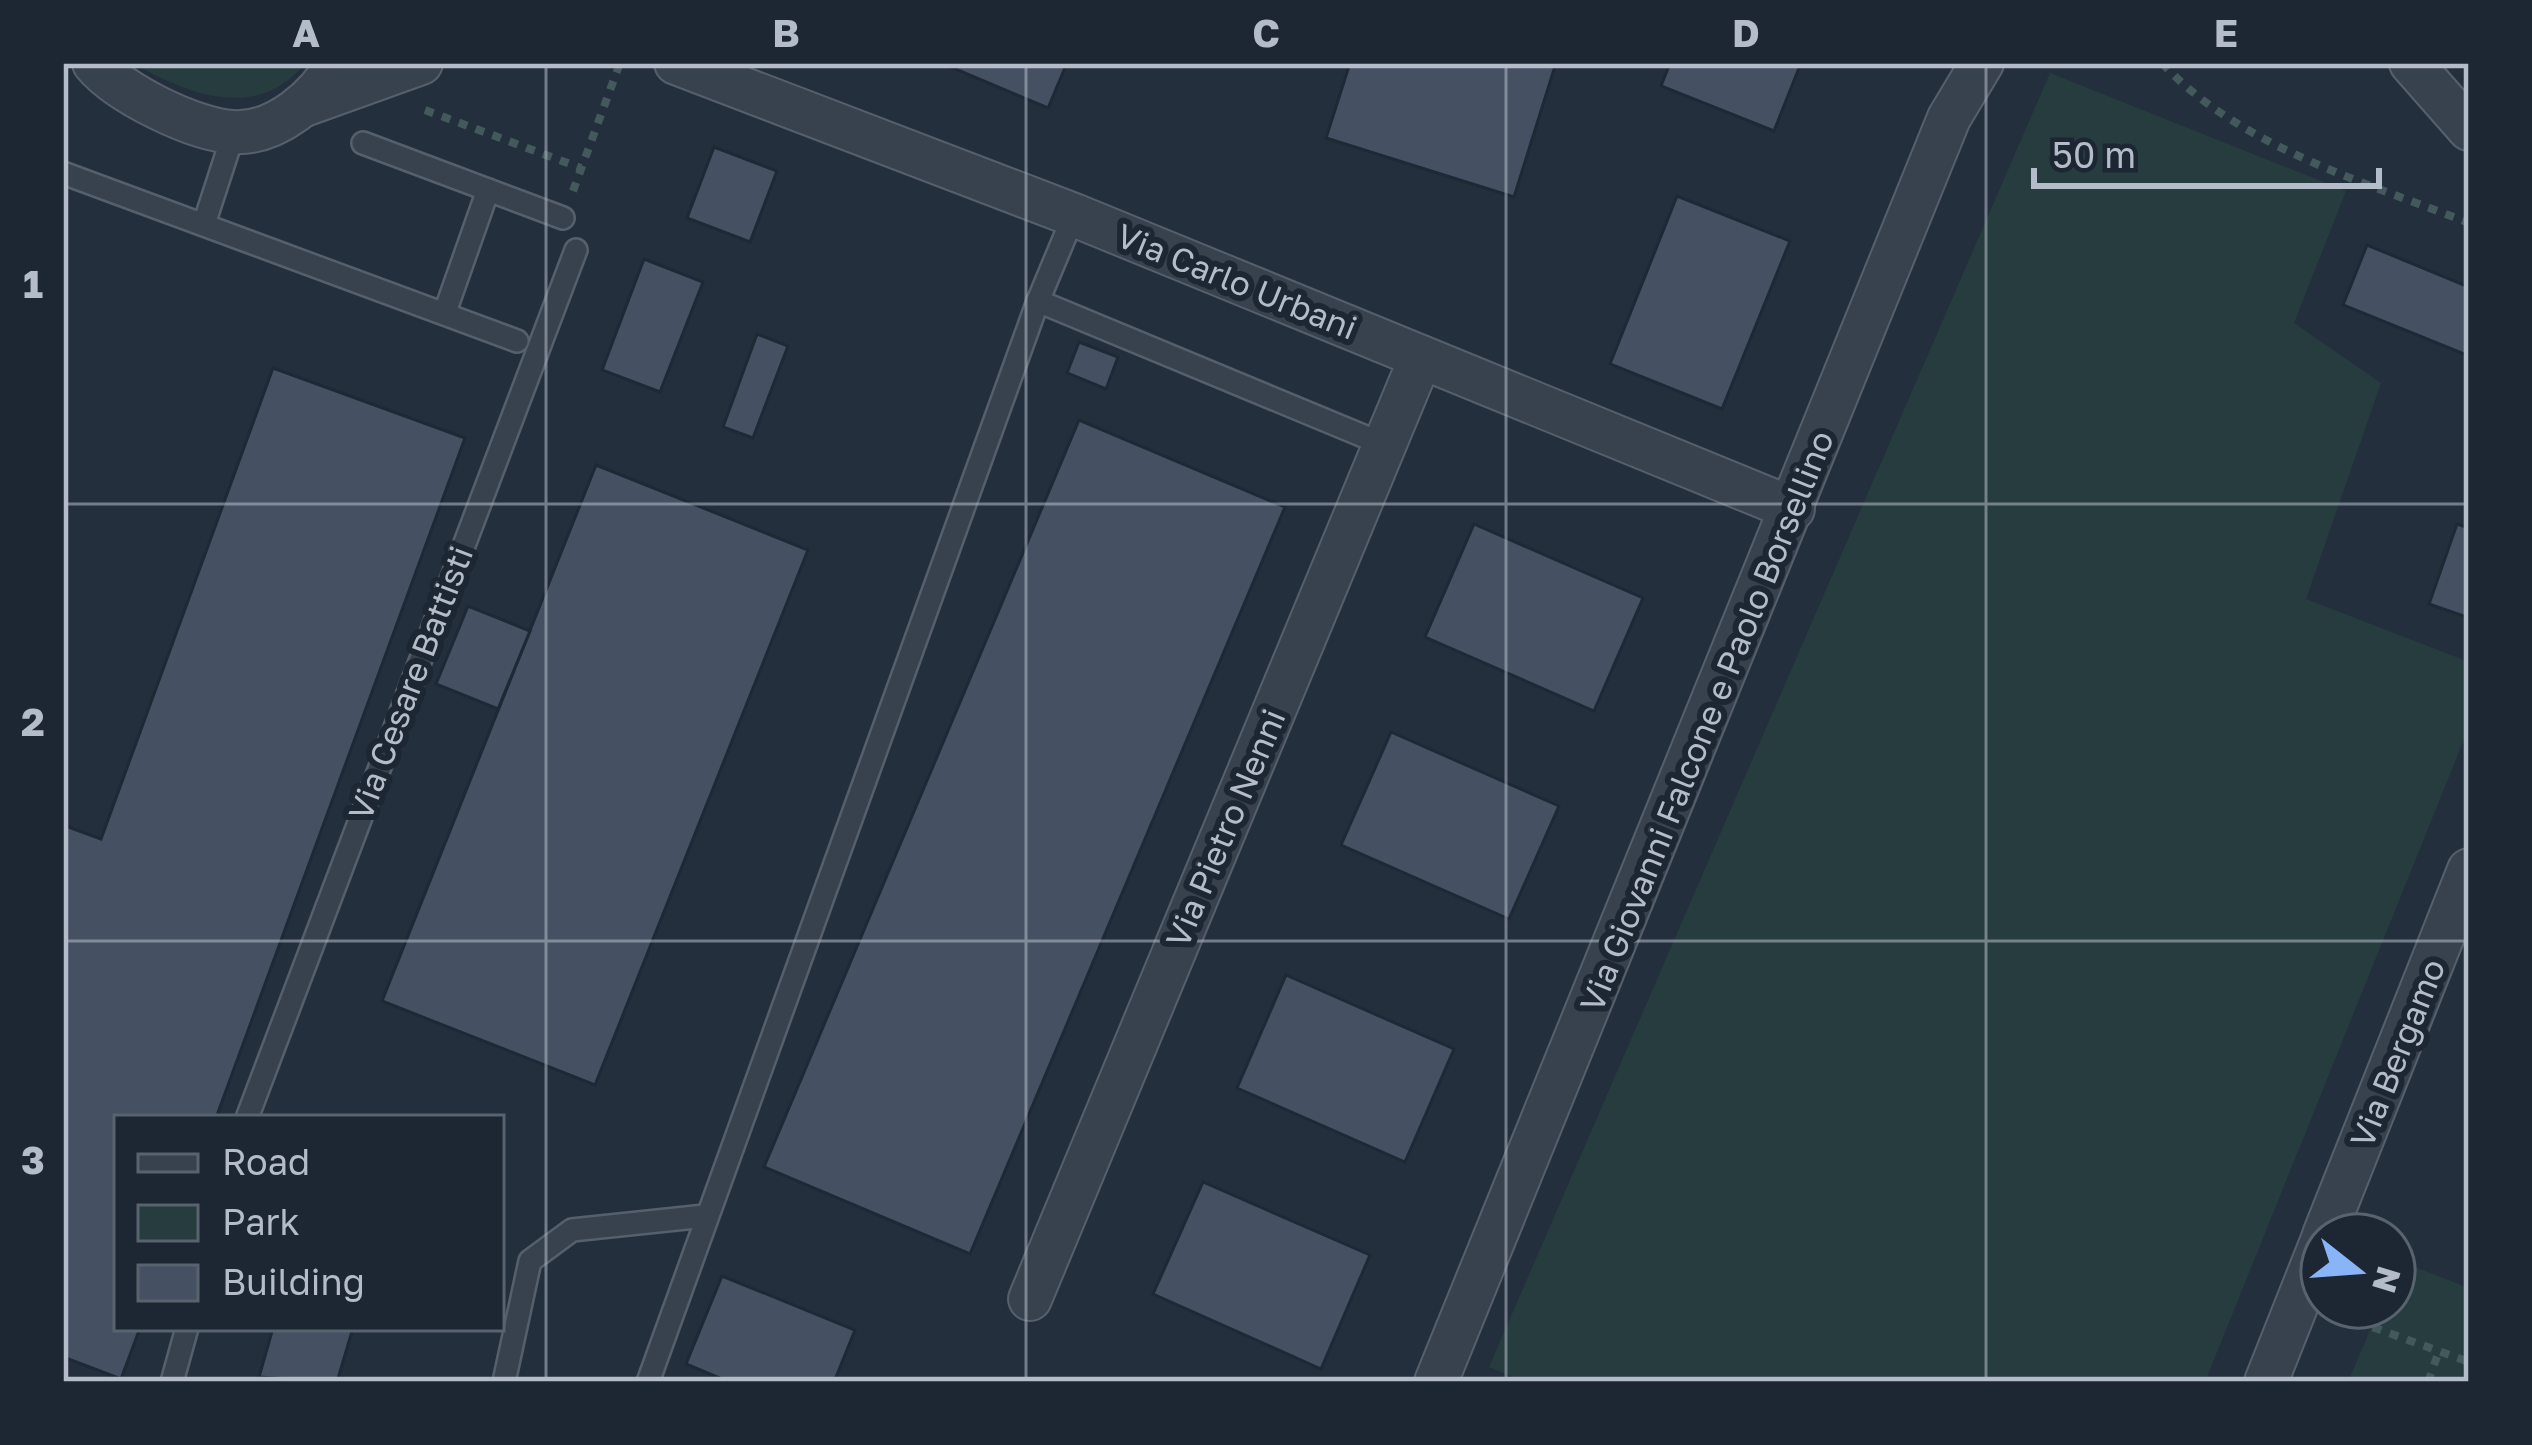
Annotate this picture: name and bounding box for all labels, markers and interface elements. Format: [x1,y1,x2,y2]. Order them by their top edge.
text: A [292,9,320,56]
text: B [772,9,800,56]
text: C [1252,9,1280,56]
text: D [1732,9,1760,56]
text: E [2214,9,2238,56]
scale bar [2034,114,2379,188]
text: 50 m [2052,133,2136,176]
street label: Via Carlo Urbani [1111,215,1363,347]
text: 1 [23,260,43,307]
street label: Via Giovanni Falcone e Paolo Borsellino [1571,425,1841,1017]
street label: Via Cesare Battisti [340,540,480,826]
text: 2 [21,698,45,745]
street label: Via Pietro Nenni [1157,703,1293,953]
street label: Via Bergamo [2342,953,2452,1153]
legend [114,1115,504,1331]
text: 3 [21,1136,45,1183]
text: Road [222,1140,310,1183]
text: Park [222,1200,300,1243]
north arrow [2298,1211,2418,1331]
text: Building [222,1260,365,1303]
text: N [2365,1262,2409,1298]

